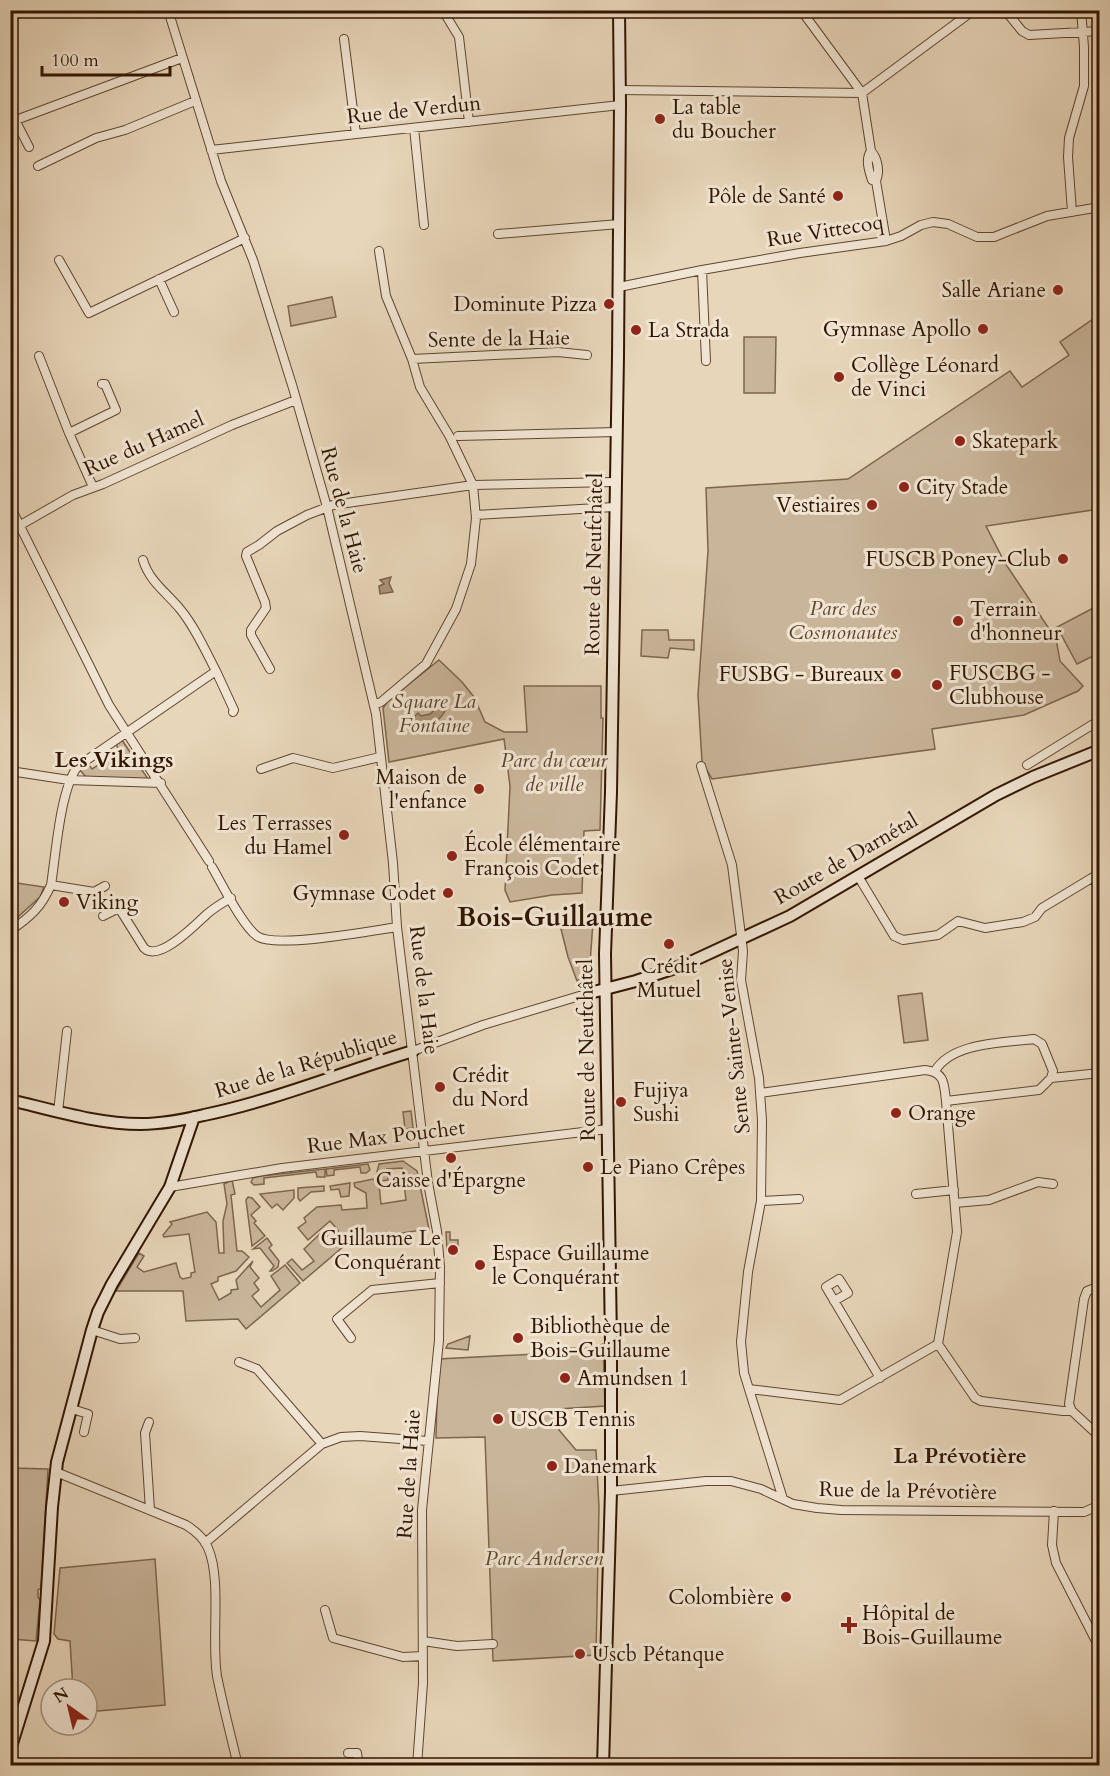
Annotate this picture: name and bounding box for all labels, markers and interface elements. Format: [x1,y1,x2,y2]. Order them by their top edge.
scale bar [42,39,170,77]
text: 100 m [51,48,99,73]
street label: Rue de Verdun [345,89,483,131]
place label: La table du Boucher [672,93,776,146]
marker: La table du Boucher [653,112,667,126]
place label: Pôle de Santé [708,182,826,211]
marker: Pôle de Santé [831,189,845,203]
street label: Rue Vittecoq [765,207,886,255]
place label: Salle Ariane [941,276,1046,305]
marker: Salle Ariane [1051,283,1065,297]
place label: Dominute Pizza [453,290,597,319]
marker: Dominute Pizza [602,297,616,311]
place label: Gymnase Apollo [823,315,971,344]
place label: La Strada [648,316,730,345]
marker: Gymnase Apollo [976,322,990,336]
street label: Sente de la Haie [428,323,570,355]
marker: La Strada [629,323,643,337]
place label: Collège Léonard de Vinci [851,351,999,404]
marker: Collège Léonard de Vinci [832,370,846,384]
street label: Rue du Hamel [79,405,209,483]
place label: Skatepark [972,427,1059,456]
marker: Skatepark [953,434,967,448]
street label: Rue de la Haie [313,444,375,576]
street label: Route de Neufchâtel [578,472,610,656]
place label: City Stade [916,473,1008,502]
marker: City Stade [897,480,911,494]
place label: Vestiaires [776,491,860,520]
marker: Vestiaires [865,498,879,512]
place label: FUSCB Poney-Club [866,545,1051,574]
marker: FUSCB Poney-Club [1056,552,1070,566]
park label: Parc des Cosmonautes [789,594,897,647]
place label: Terrain d'honneur [970,595,1062,648]
marker: Terrain d'honneur [951,614,965,628]
place label: FUSCBG - Clubhouse [949,659,1051,712]
place label: FUSBG - Bureaux [719,660,885,689]
marker: FUSBG - Bureaux [889,667,903,681]
marker: FUSCBG - Clubhouse [930,678,944,692]
park label: Square La Fontaine [392,687,476,740]
district label: Les Vikings [55,745,173,775]
park label: Parc du cœur de ville [501,746,609,799]
place label: Maison de l'enfance [376,763,467,816]
marker: Maison de l'enfance [472,782,486,796]
street label: Route de Darnétal [769,806,923,912]
place label: Les Terrasses du Hamel [217,809,332,862]
marker: Les Terrasses du Hamel [337,828,351,842]
place label: École élémentaire François Codet [464,830,621,883]
marker: École élémentaire François Codet [445,849,459,863]
place label: Gymnase Codet [293,879,436,908]
marker: Gymnase Codet [441,886,455,900]
place label: Viking [76,888,138,917]
marker: Viking [57,895,71,909]
district label: Bois-Guillaume [457,899,653,936]
street label: Rue de la Haie [402,924,446,1056]
marker: Crédit Mutuel [662,937,676,951]
place label: Crédit Mutuel [637,952,701,1005]
street label: Sente Sainte-Venise [710,957,758,1135]
street label: Route de Neufchâtel [571,958,603,1142]
street label: Rue de la République [211,1022,401,1106]
place label: Crédit du Nord [452,1061,528,1114]
place label: Fujiya Sushi [633,1076,688,1129]
marker: Crédit du Nord [433,1080,447,1094]
marker: Fujiya Sushi [614,1095,628,1109]
place label: Orange [908,1099,976,1128]
marker: Orange [889,1106,903,1120]
street label: Rue Max Pouchet [305,1113,467,1161]
marker: Caisse d'Épargne [444,1151,458,1165]
place label: Le Piano Crêpes [600,1153,745,1182]
marker: Le Piano Crêpes [581,1160,595,1174]
place label: Caisse d'Épargne [376,1166,526,1195]
place label: Guillaume Le Conquérant [320,1224,441,1277]
place label: Espace Guillaume le Conquérant [492,1239,650,1292]
marker: Guillaume Le Conquérant [446,1243,460,1257]
marker: Espace Guillaume le Conquérant [473,1258,487,1272]
place label: Bibliothèque de Bois-Guillaume [530,1312,671,1365]
marker: Bibliothèque de Bois-Guillaume [511,1331,525,1345]
place label: Amundsen 1 [577,1364,689,1393]
marker: Amundsen 1 [558,1371,572,1385]
place label: USCB Tennis [510,1405,635,1434]
street label: Rue de la Haie [390,1408,428,1540]
marker: USCB Tennis [491,1412,505,1426]
district label: La Prévotière [893,1441,1027,1471]
place label: Danemark [564,1452,658,1481]
marker: Danemark [545,1459,559,1473]
street label: Rue de la Prévotière [818,1475,998,1507]
park label: Parc Andersen [485,1544,604,1573]
place label: Colombière [668,1583,774,1612]
marker: Colombière [779,1590,793,1604]
place label: Hôpital de Bois-Guillaume [862,1599,1003,1652]
marker: Hôpital de Bois-Guillaume [840,1616,858,1634]
place label: Uscb Pétanque [592,1640,725,1669]
marker: Uscb Pétanque [573,1647,587,1661]
north arrow [39,1677,99,1737]
text: N [49,1682,73,1708]

